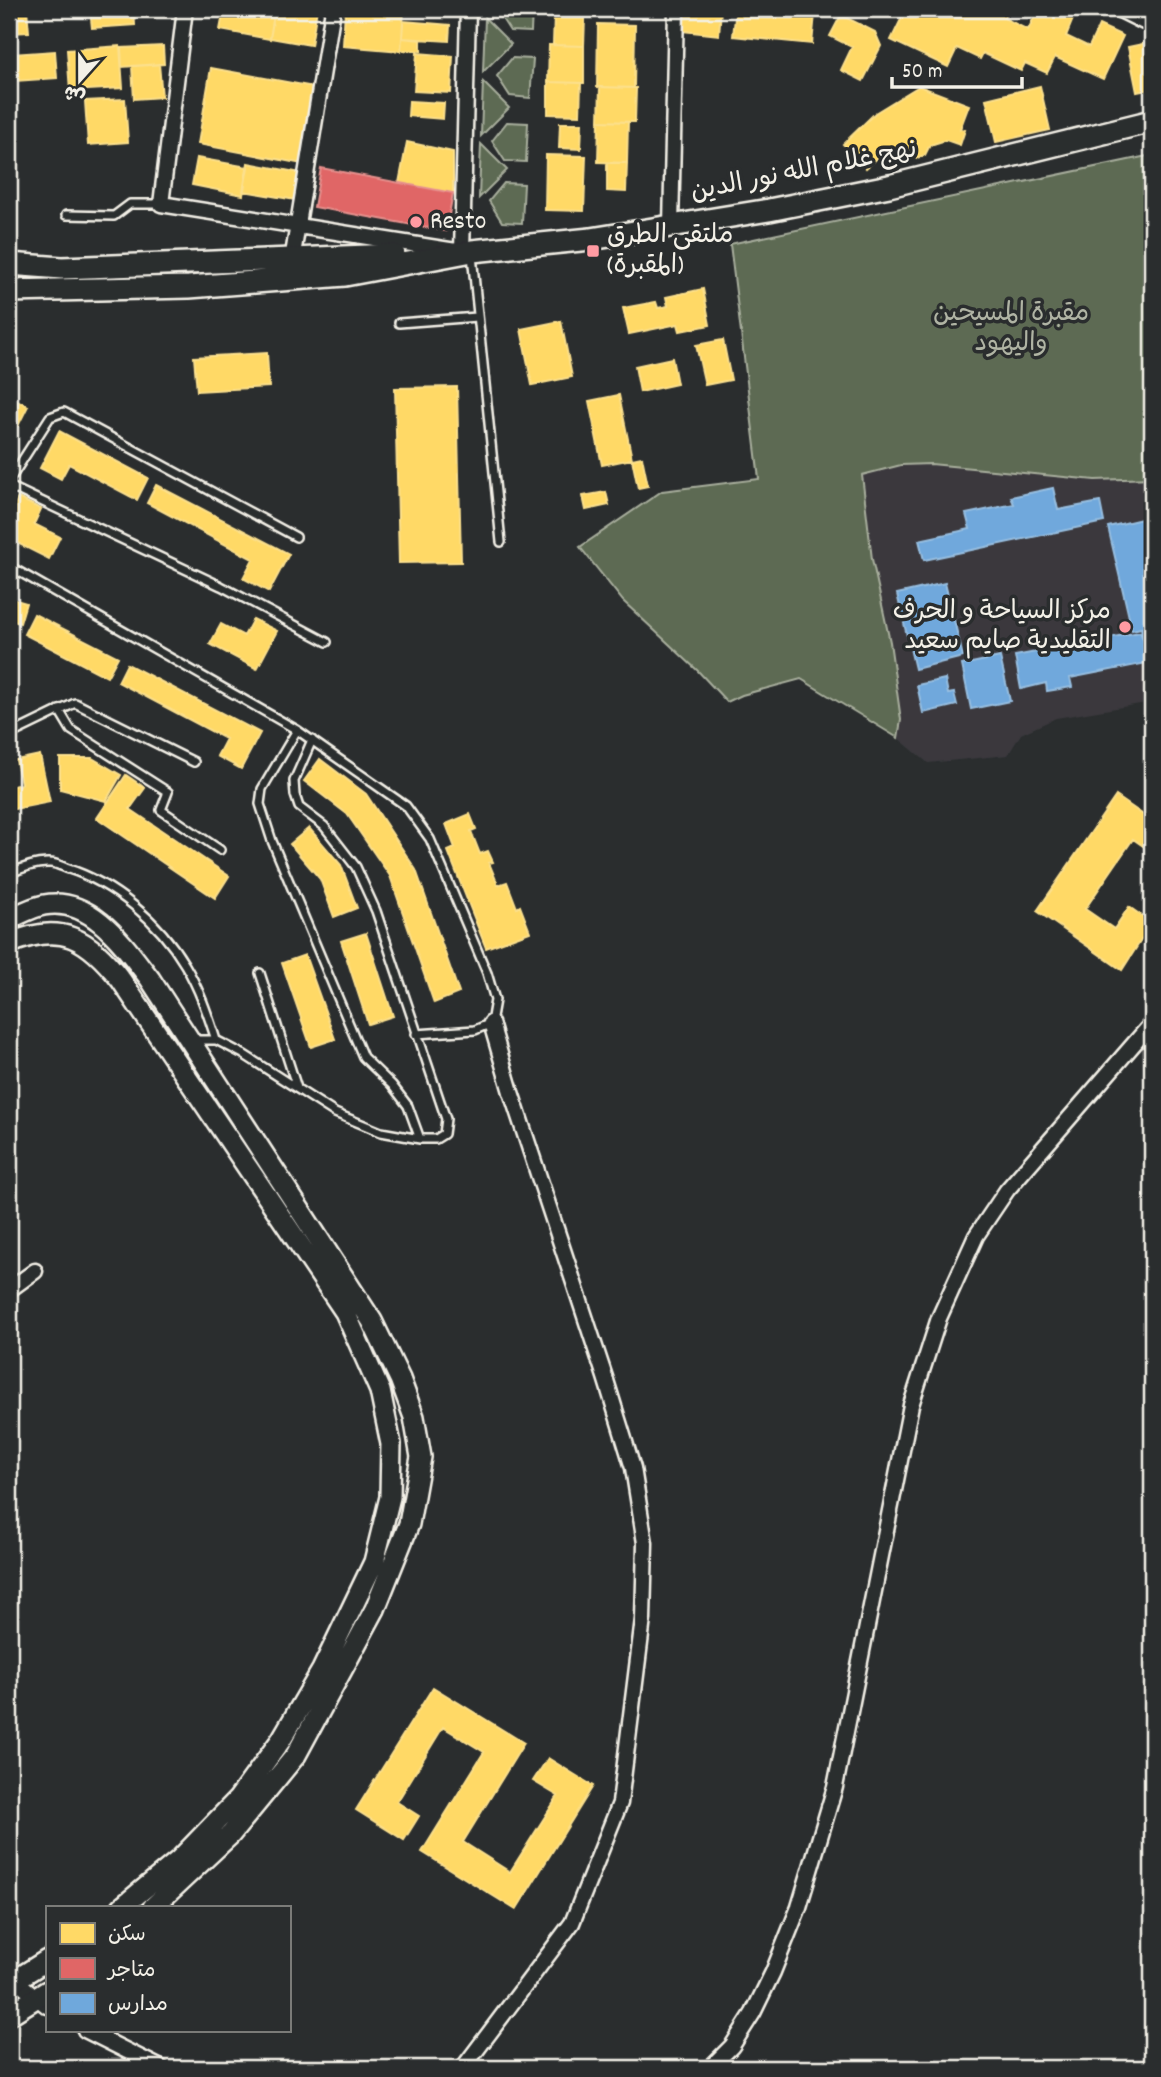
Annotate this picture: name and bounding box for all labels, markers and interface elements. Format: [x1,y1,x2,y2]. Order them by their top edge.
north arrow [46,46,116,116]
scale bar [892,46,1021,90]
text: 50 m [902,58,942,88]
text: ش [60,76,90,109]
street label: نهج غلام الله نور الدين [688,132,920,212]
place label: Resto [430,204,486,241]
marker: Resto [408,214,424,230]
place label: ملتقى الطرق (المقبرة) [607,218,733,285]
marker: ملتقى الطرق (المقبرة) [585,243,601,259]
park label: مقبرة المسيحين واليهود [933,296,1089,363]
place label: مركز السياحة و الحرف التقليدية صايم سعيد [893,594,1111,661]
marker: مركز السياحة و الحرف التقليدية صايم سعيد [1117,619,1133,635]
legend [46,1906,290,2032]
text: سكن [108,1921,146,1951]
text: متاجر [106,1957,155,1987]
text: مدارس [108,1991,168,2021]

